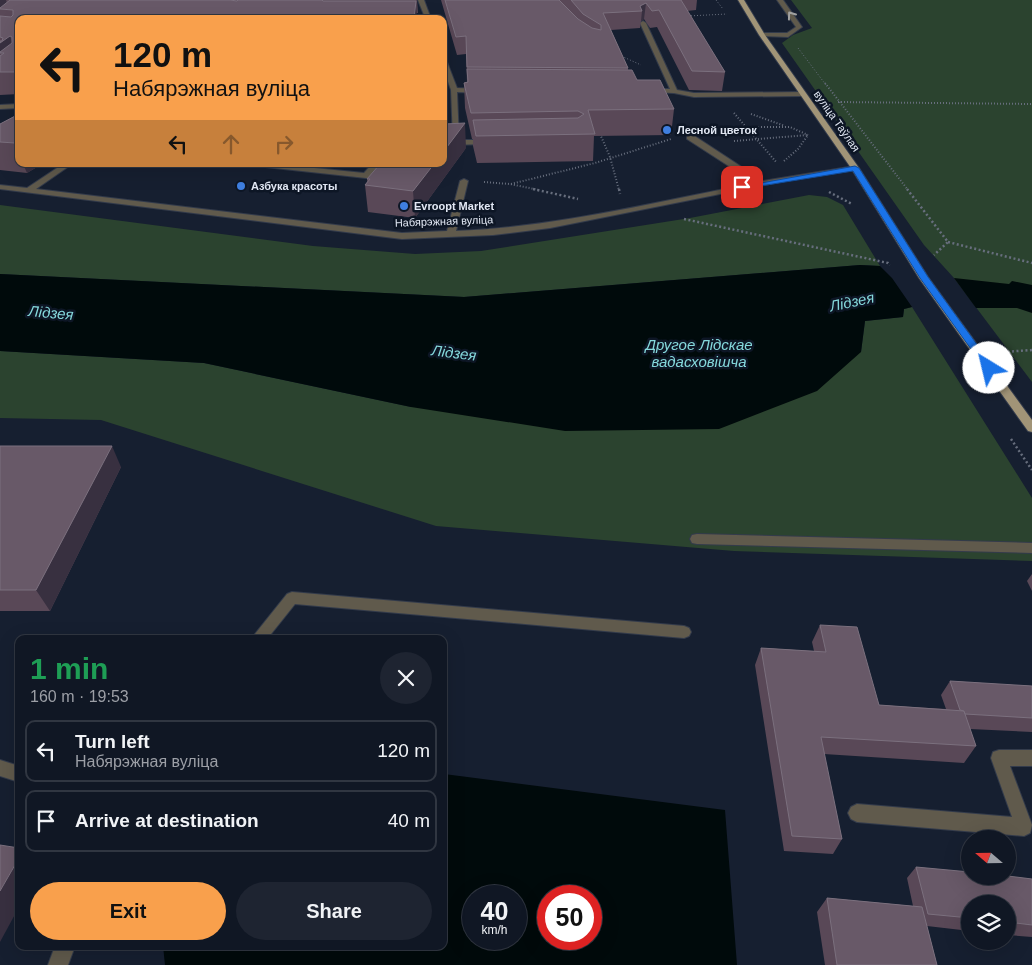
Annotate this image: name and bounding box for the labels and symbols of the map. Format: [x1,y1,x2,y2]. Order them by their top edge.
one-way arrow [788,11,797,21]
street label: вуліца Таўлая [812,88,862,154]
marker: Лесной цветок [661,124,673,136]
place label: Лесной цветок [677,124,757,136]
pin [721,166,763,208]
marker: Азбука красоты [235,180,247,192]
place label: Азбука красоты [251,180,337,192]
marker: Evroopt Market [398,200,410,212]
place label: Evroopt Market [414,200,494,212]
street label: Набярэжная вуліца [395,213,494,229]
water label: Лідзея [827,289,876,315]
water label: Лідзея [27,302,74,323]
water label: Другое Лідскае вадасховішча [643,336,753,370]
water label: Лідзея [430,341,477,364]
position arrow [962,341,1014,393]
north arrow [961,830,1016,885]
speed limit sign: 50 [537,885,602,950]

